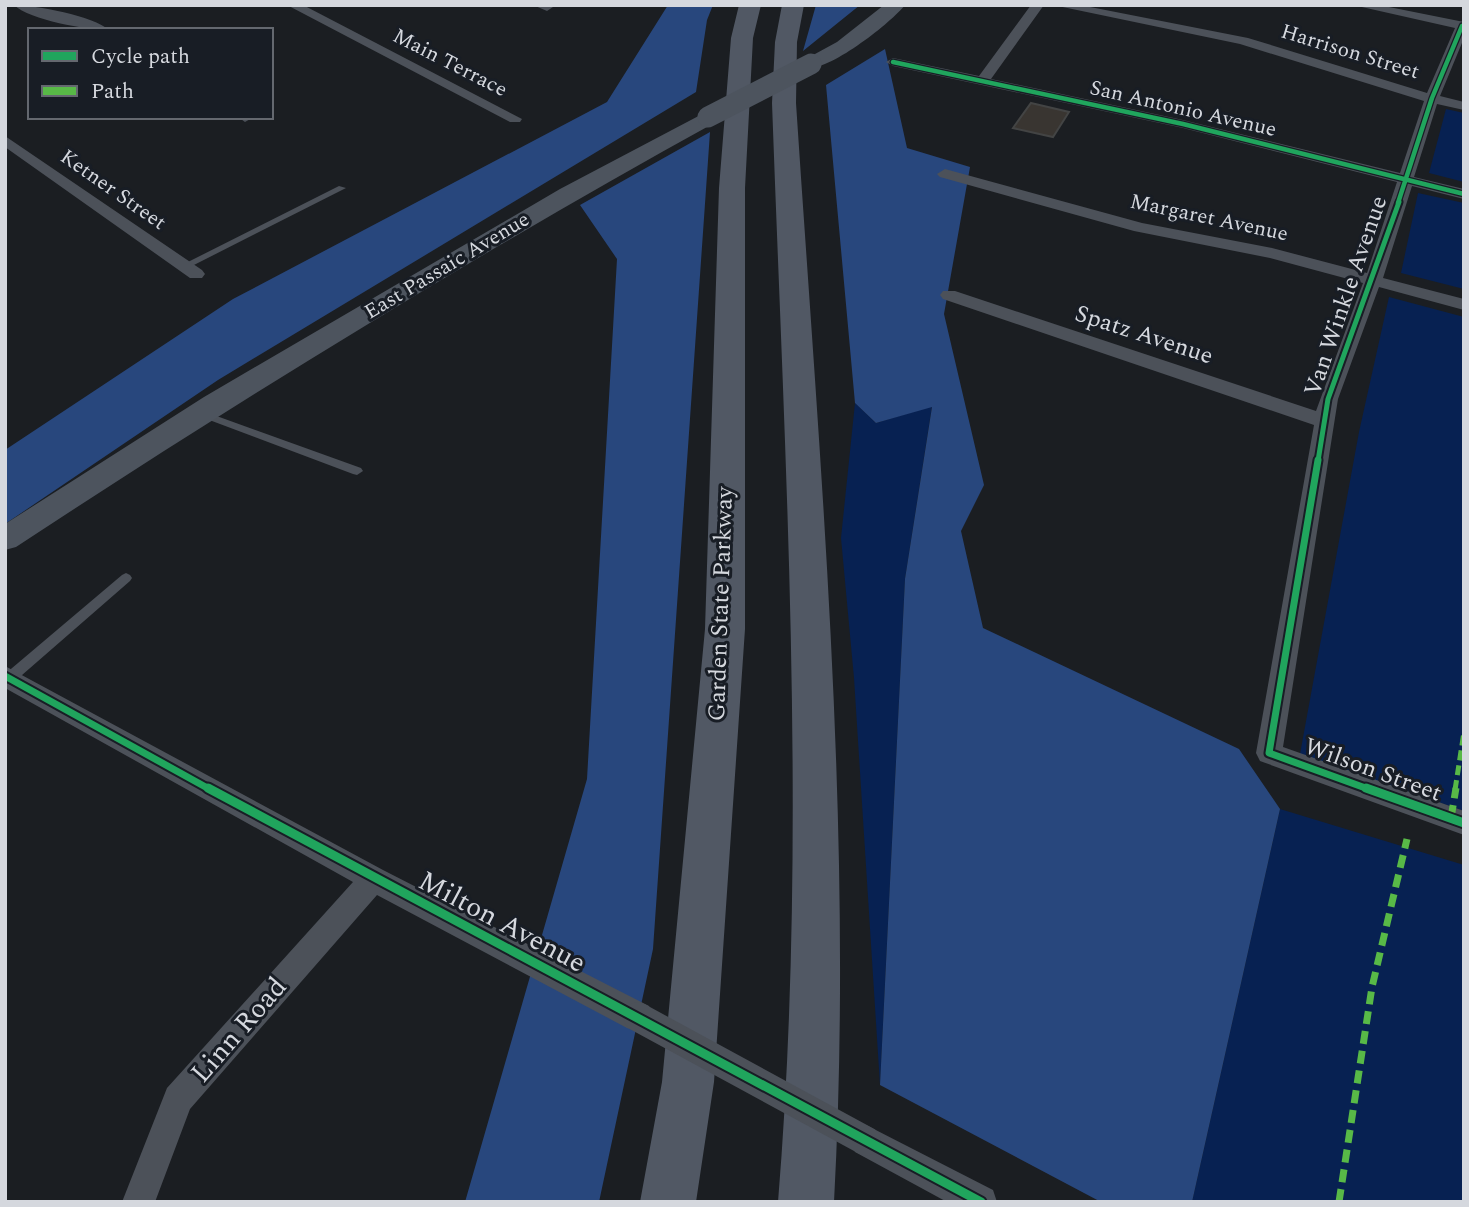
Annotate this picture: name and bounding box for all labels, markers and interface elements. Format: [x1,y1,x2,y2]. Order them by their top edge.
street label: Harrison Street [1277,16,1423,88]
street label: Main Terrace [387,20,513,106]
legend [28,28,273,119]
text: Cycle path [91,41,190,73]
street label: San Antonio Avenue [1087,72,1279,146]
text: Path [91,76,134,108]
street label: Ketner Street [53,141,173,239]
street label: Margaret Avenue [1127,186,1291,250]
street label: Van Winkle Avenue [1295,191,1397,401]
street label: East Passaic Avenue [358,204,536,328]
street label: Spatz Avenue [1070,296,1218,374]
street label: Garden State Parkway [699,485,743,722]
street label: Wilson Street [1299,728,1447,812]
street label: Milton Avenue [410,860,594,984]
street label: Linn Road [180,967,298,1093]

